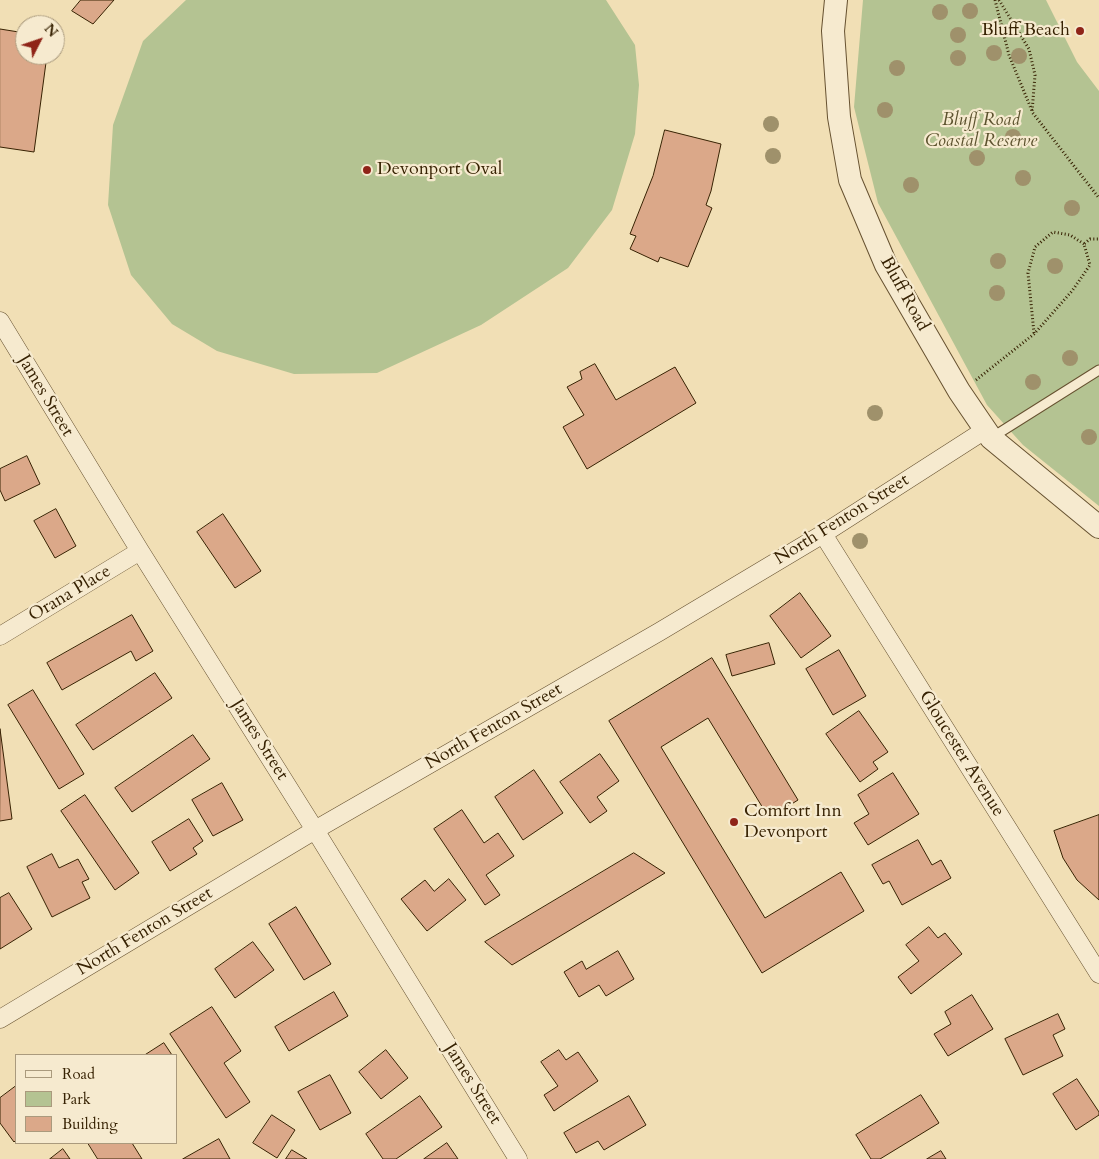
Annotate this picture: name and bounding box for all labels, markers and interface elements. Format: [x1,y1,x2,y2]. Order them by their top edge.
north arrow [15,15,65,65]
text: N [40,20,62,41]
place label: Bluff Beach [981,20,1070,42]
marker: Bluff Beach [1074,25,1086,37]
park label: Bluff Road Coastal Reserve [925,110,1037,152]
place label: Devonport Oval [377,159,502,181]
marker: Devonport Oval [361,164,373,176]
street label: Bluff Road [875,253,933,335]
street label: James Street [12,351,78,441]
street label: North Fenton Street [771,470,913,570]
street label: Orana Place [25,561,115,627]
street label: North Fenton Street [422,679,566,775]
street label: Gloucester Avenue [914,687,1008,821]
street label: James Street [226,696,292,784]
place label: Comfort Inn Devonport [744,801,842,844]
marker: Comfort Inn Devonport [728,816,740,828]
street label: North Fenton Street [73,883,217,981]
street label: James Street [439,1040,505,1128]
legend [15,1054,178,1144]
text: Road [62,1064,95,1084]
text: Park [62,1089,91,1109]
text: Building [62,1114,118,1134]

